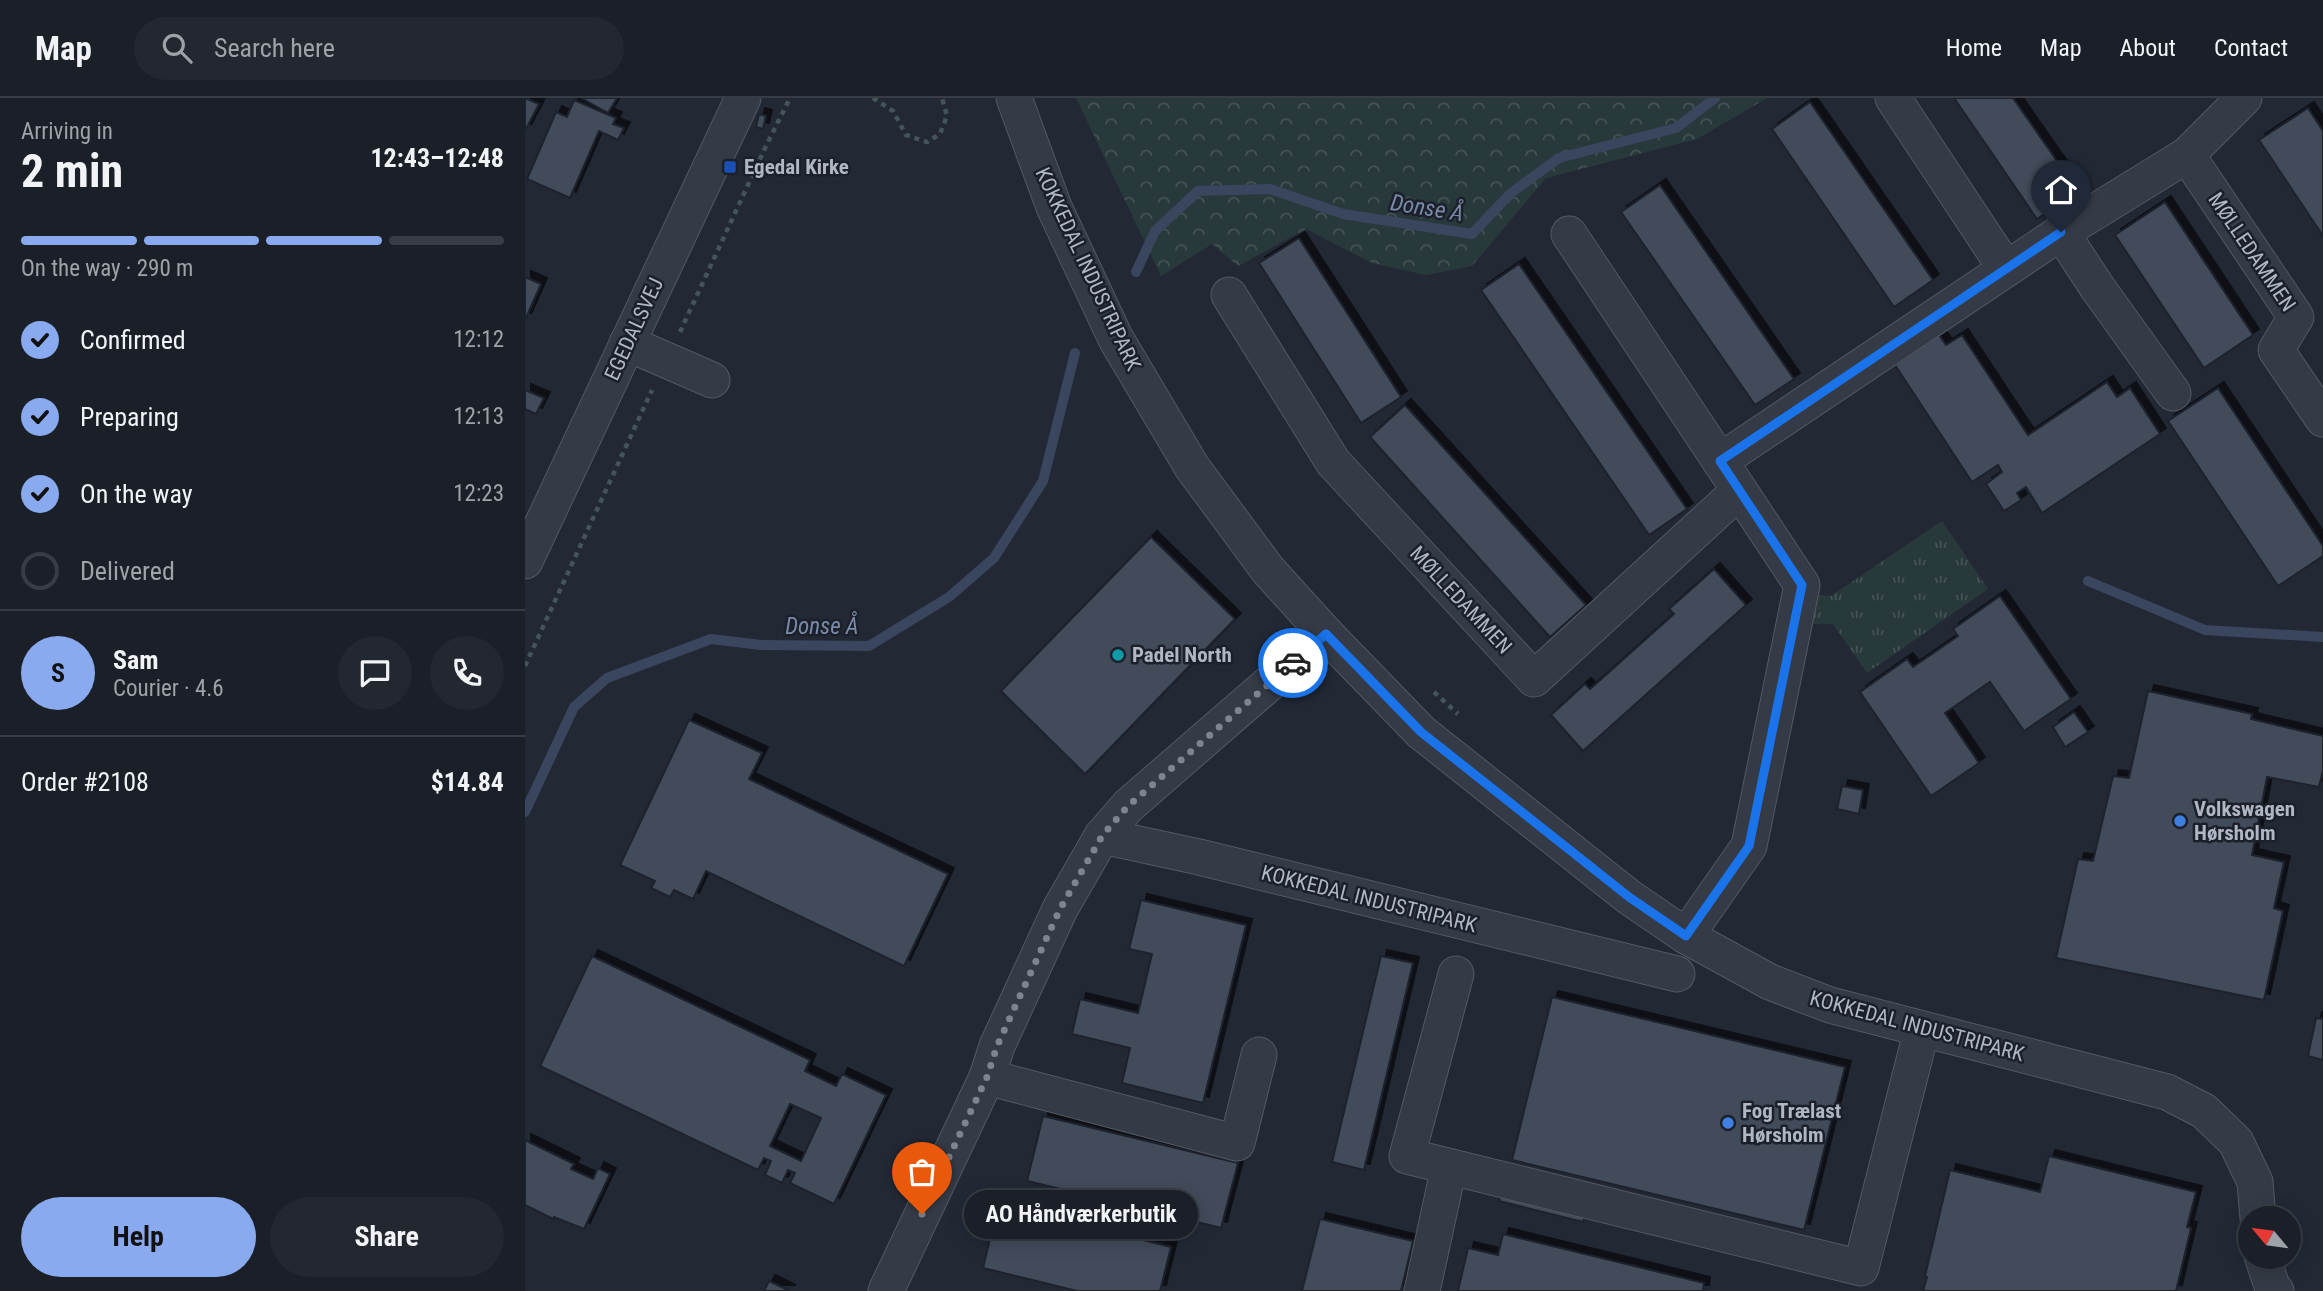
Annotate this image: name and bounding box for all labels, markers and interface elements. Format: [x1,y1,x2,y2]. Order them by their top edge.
search box [134,17,624,80]
text: Map [35,29,92,68]
icon: search [158,29,196,67]
text: Search here [214,33,335,63]
text: Home [1946,34,2002,62]
text: Map [2040,34,2082,62]
text: About [2120,34,2176,62]
text: Contact [2214,34,2288,62]
text: Arriving in [21,118,113,145]
text: 12:43–12:48 [370,143,504,173]
text: 2 min [21,144,123,198]
place label: Egedal Kirke [744,155,849,179]
marker: Egedal Kirke [722,159,738,175]
pin [2031,160,2091,232]
street label: KOKKEDAL INDUSTRIPARK [1030,164,1146,375]
icon: home [2042,171,2080,209]
water label: Donse Å [1389,187,1466,227]
street label: MØLLEDAMMEN [2203,188,2301,316]
text: On the way · 290 m [21,255,193,282]
street label: EGEDALSVEJ [600,274,668,384]
icon: check [21,321,59,359]
text: Confirmed [80,325,186,355]
text: 12:12 [453,326,504,353]
icon: check [21,398,59,436]
text: Preparing [80,402,179,432]
text: 12:13 [453,403,504,430]
icon: check [21,475,59,513]
text: On the way [80,479,193,509]
text: 12:23 [453,480,504,507]
street label: MØLLEDAMMEN [1405,541,1517,659]
text: Delivered [80,556,175,586]
water label: Donse Å [785,611,859,640]
courier [1258,628,1328,698]
button: chat [338,636,412,710]
button: phone [430,636,504,710]
place label: Padel North [1132,643,1232,667]
icon: car [1274,644,1312,682]
text: Sam [113,645,159,675]
marker: Padel North [1110,647,1126,663]
text: S [51,658,65,688]
text: Courier · 4.6 [113,675,224,702]
text: Order #2108 [21,767,149,797]
text: $14.84 [431,767,504,797]
place label: Volkswagen Hørsholm [2194,797,2295,845]
marker: Volkswagen Hørsholm [2172,813,2188,829]
street label: KOKKEDAL INDUSTRIPARK [1259,861,1480,938]
street label: KOKKEDAL INDUSTRIPARK [1807,986,2027,1066]
place label: Fog Trælast Hørsholm [1742,1099,1841,1147]
marker: Fog Trælast Hørsholm [1720,1115,1736,1131]
pin [892,1142,952,1214]
icon: bag [903,1153,941,1191]
callout: AO Håndværkerbutik [964,1190,1199,1238]
button: Help [21,1197,256,1277]
button: Share [270,1197,504,1277]
text: AO Håndværkerbutik [986,1201,1176,1228]
north arrow [2238,1206,2301,1269]
map controls [2238,1206,2301,1269]

